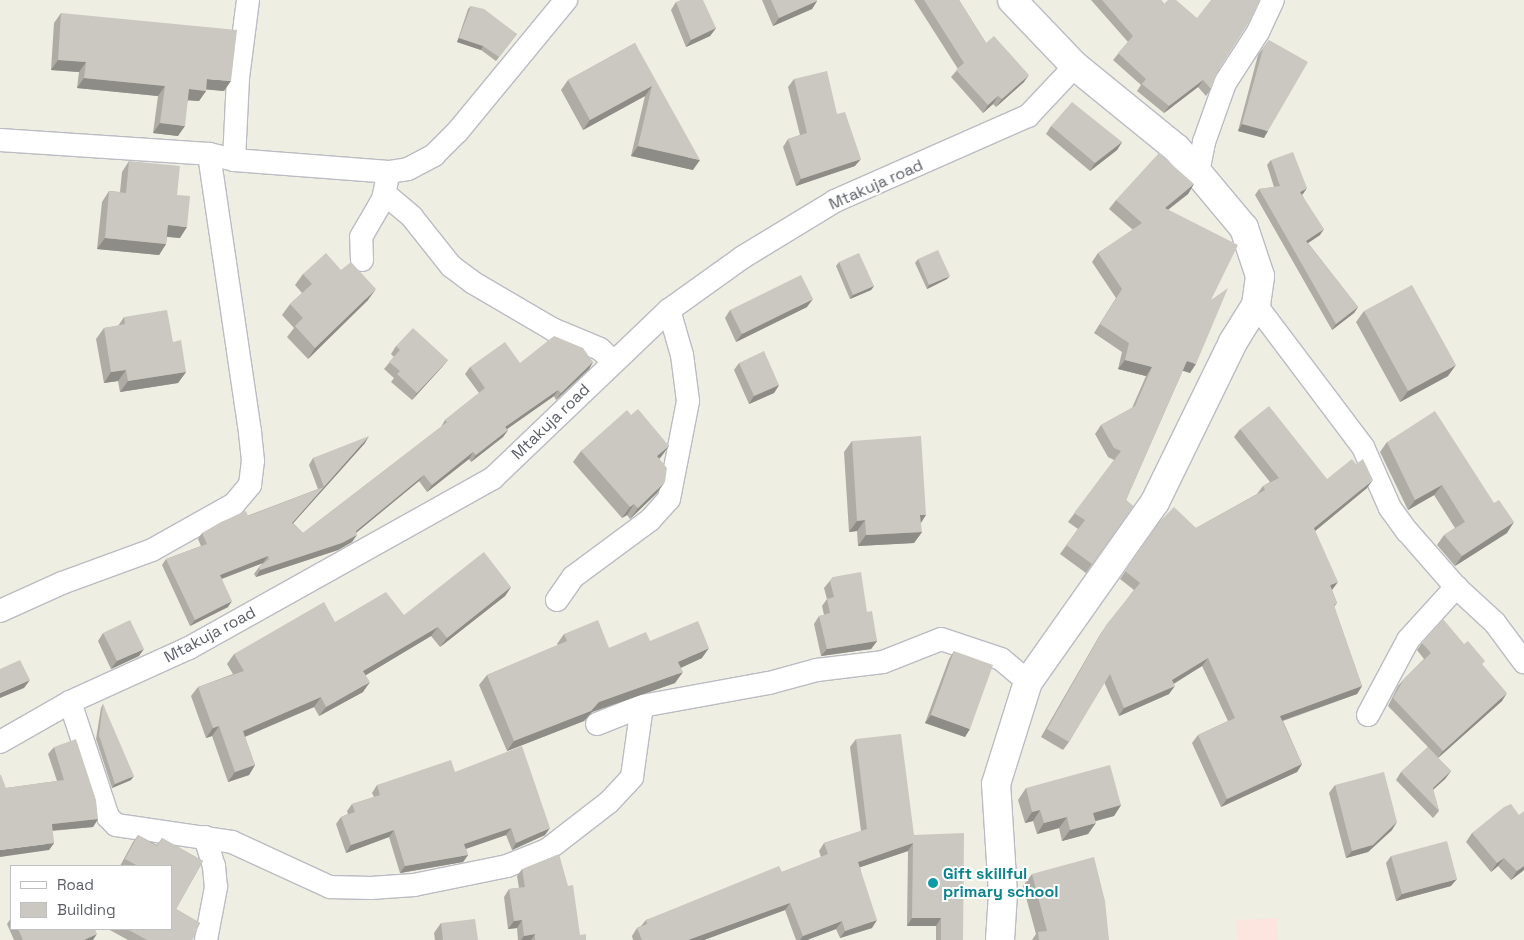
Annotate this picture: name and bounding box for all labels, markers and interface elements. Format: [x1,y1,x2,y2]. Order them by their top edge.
street label: Mtakuja road [826,156,926,214]
street label: Mtakuja road [508,380,594,464]
street label: Mtakuja road [161,603,259,667]
place label: Gift skillful primary school [943,864,1058,902]
legend [10,865,172,930]
text: Road [57,875,94,894]
marker: Gift skillful primary school [927,877,939,889]
text: Building [57,900,116,919]

